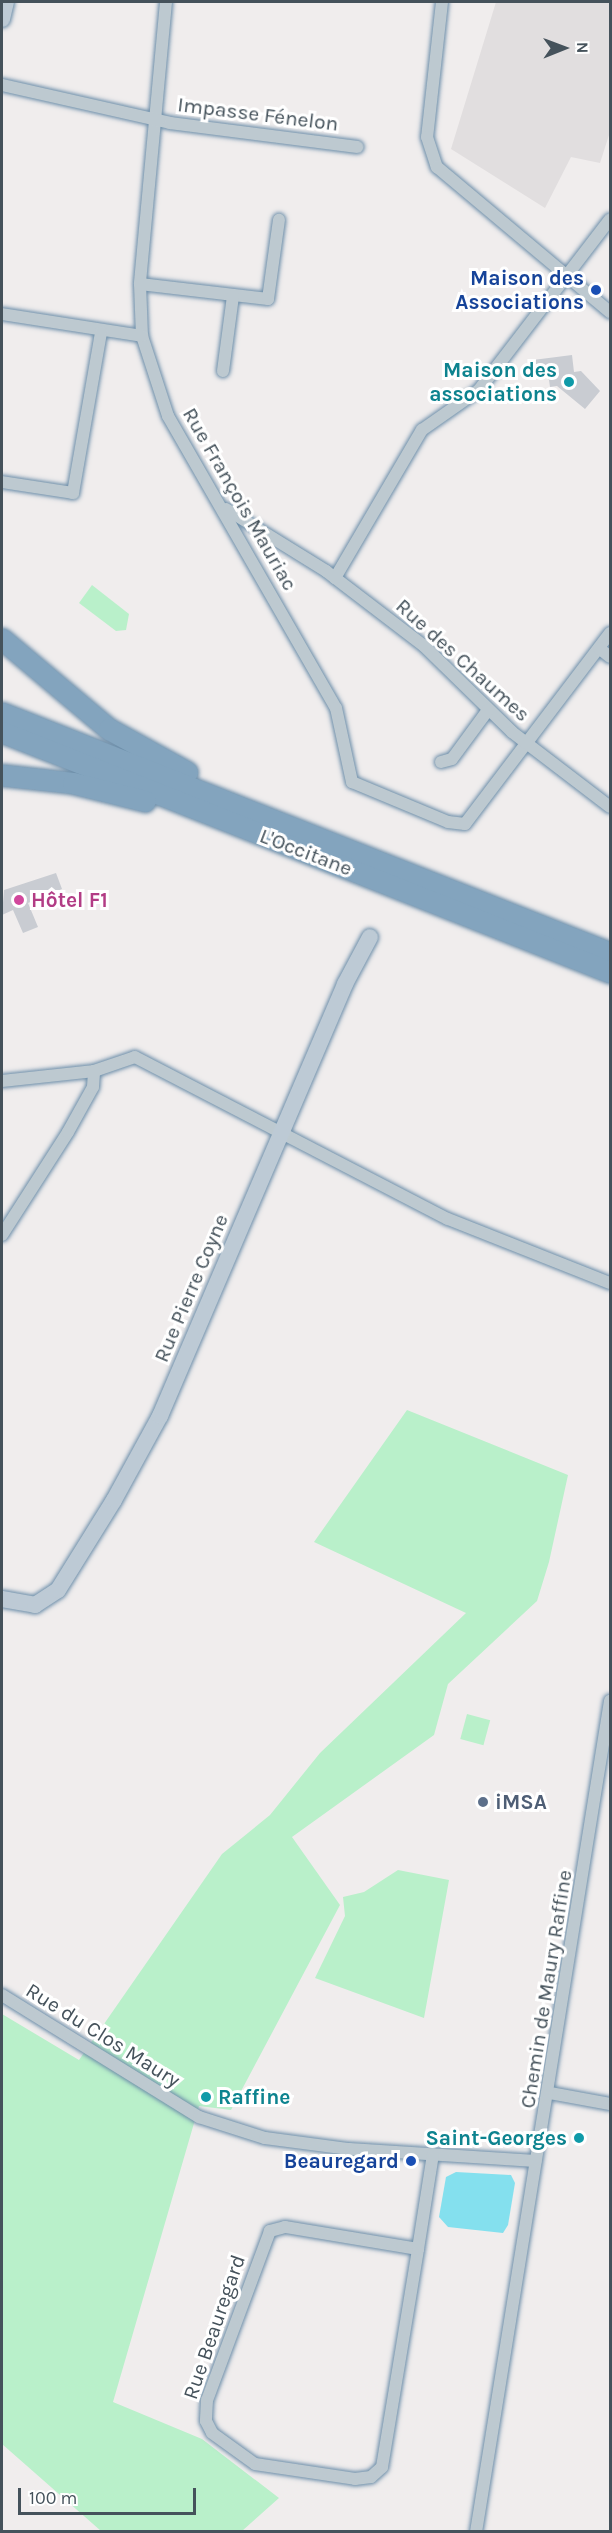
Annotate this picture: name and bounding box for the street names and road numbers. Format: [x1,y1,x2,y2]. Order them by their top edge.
street label: Impasse Fénelon [176,92,340,136]
street label: Rue François Mauriac [177,403,303,595]
street label: Rue des Chaumes [391,593,535,727]
street label: L'Occitane [256,823,356,881]
street label: Rue Pierre Coyne [148,1210,234,1366]
street label: Chemin de Maury Raffine [515,1868,577,2110]
street label: Rue du Clos Maury [21,1977,185,2093]
street label: Rue Beauregard [177,2251,251,2403]

